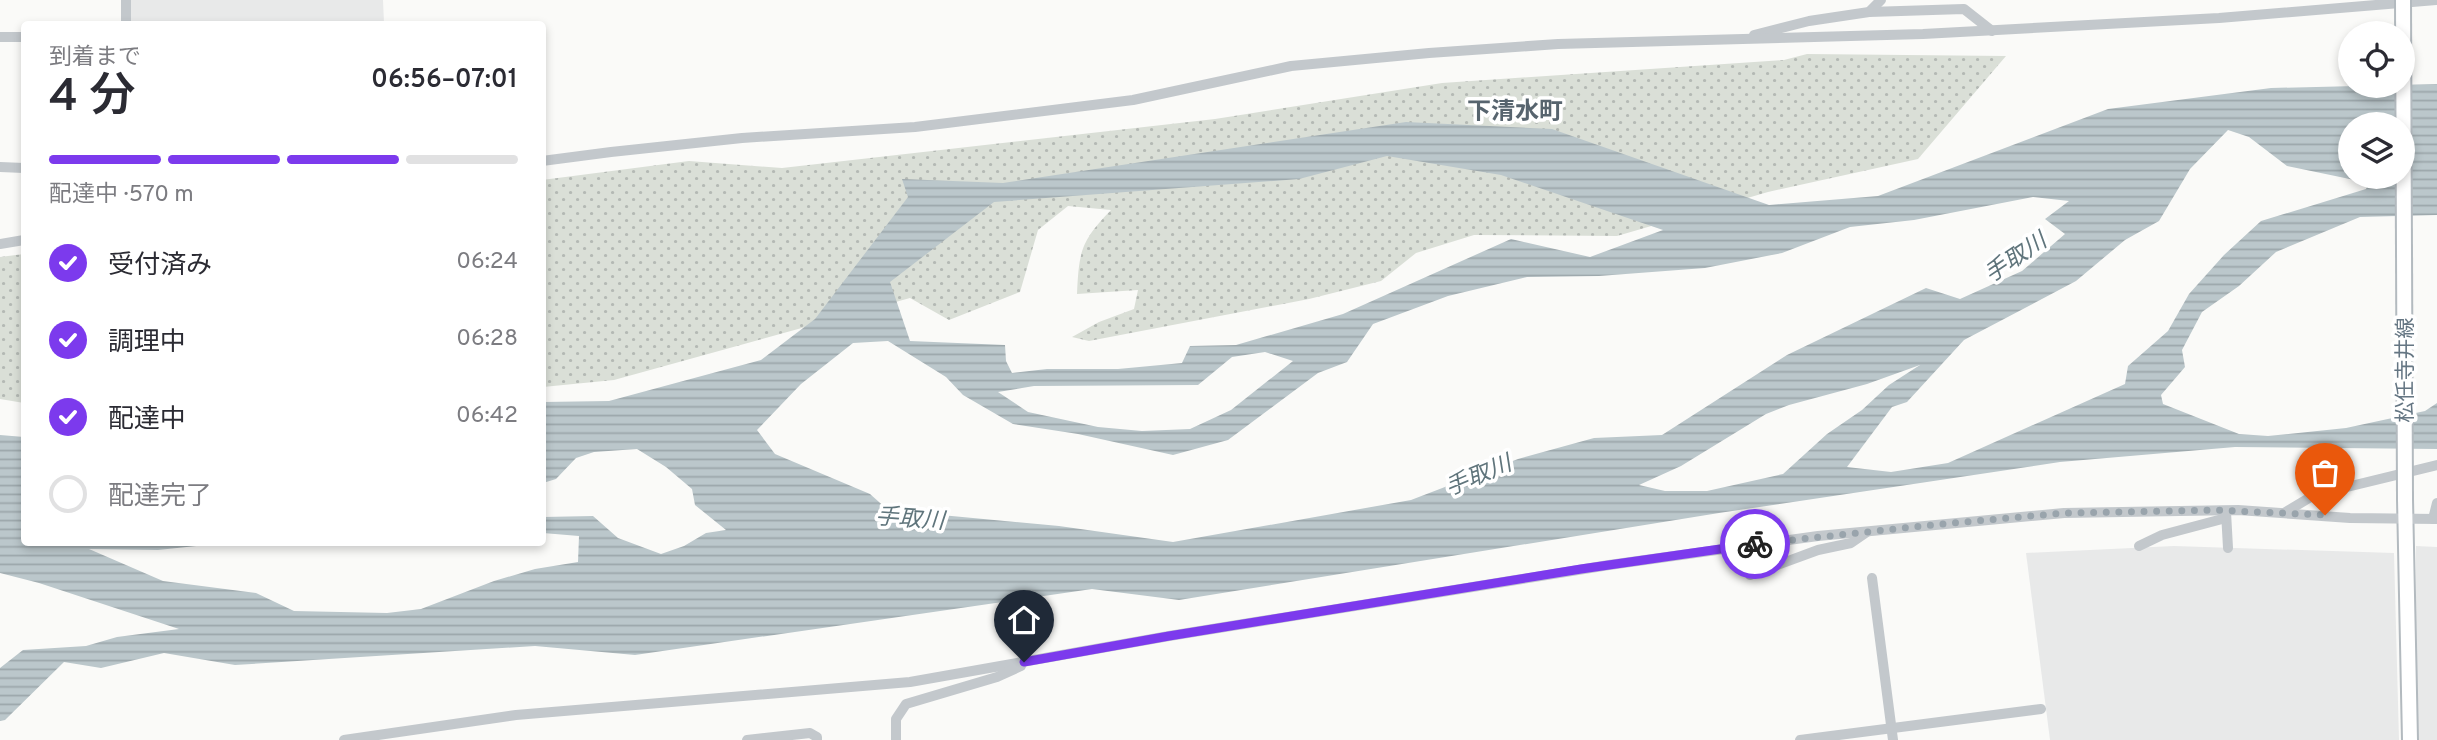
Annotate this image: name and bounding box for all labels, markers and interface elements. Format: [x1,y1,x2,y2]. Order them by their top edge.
map controls [2338,21,2415,189]
button: locate [2338,21,2415,98]
text: 到着まで [49,44,141,73]
text: 06:56–07:01 [371,64,518,97]
text: 4 分 [49,69,136,128]
district label: 下清水町 [1467,98,1563,128]
button: layers [2338,112,2415,189]
text: 配達中 · 570 m [49,181,194,210]
water label: 手取川 [1980,226,2056,290]
icon: check [49,244,87,282]
text: 06:24 [456,248,518,277]
text: 受付済み [108,250,212,283]
street label: 松任寺井線 [2393,318,2420,423]
icon: check [49,321,87,359]
text: 06:28 [456,325,518,354]
text: 調理中 [108,327,186,360]
icon: check [49,398,87,436]
text: 06:42 [456,402,518,431]
text: 配達中 [108,404,186,437]
pin [2295,443,2355,515]
water label: 手取川 [1442,449,1519,504]
icon: bag [2306,454,2344,492]
text: 配達完了 [108,481,212,514]
water label: 手取川 [874,504,948,538]
courier [1720,509,1790,579]
icon: bike [1736,525,1774,563]
pin [994,590,1054,662]
icon: home [1005,601,1043,639]

